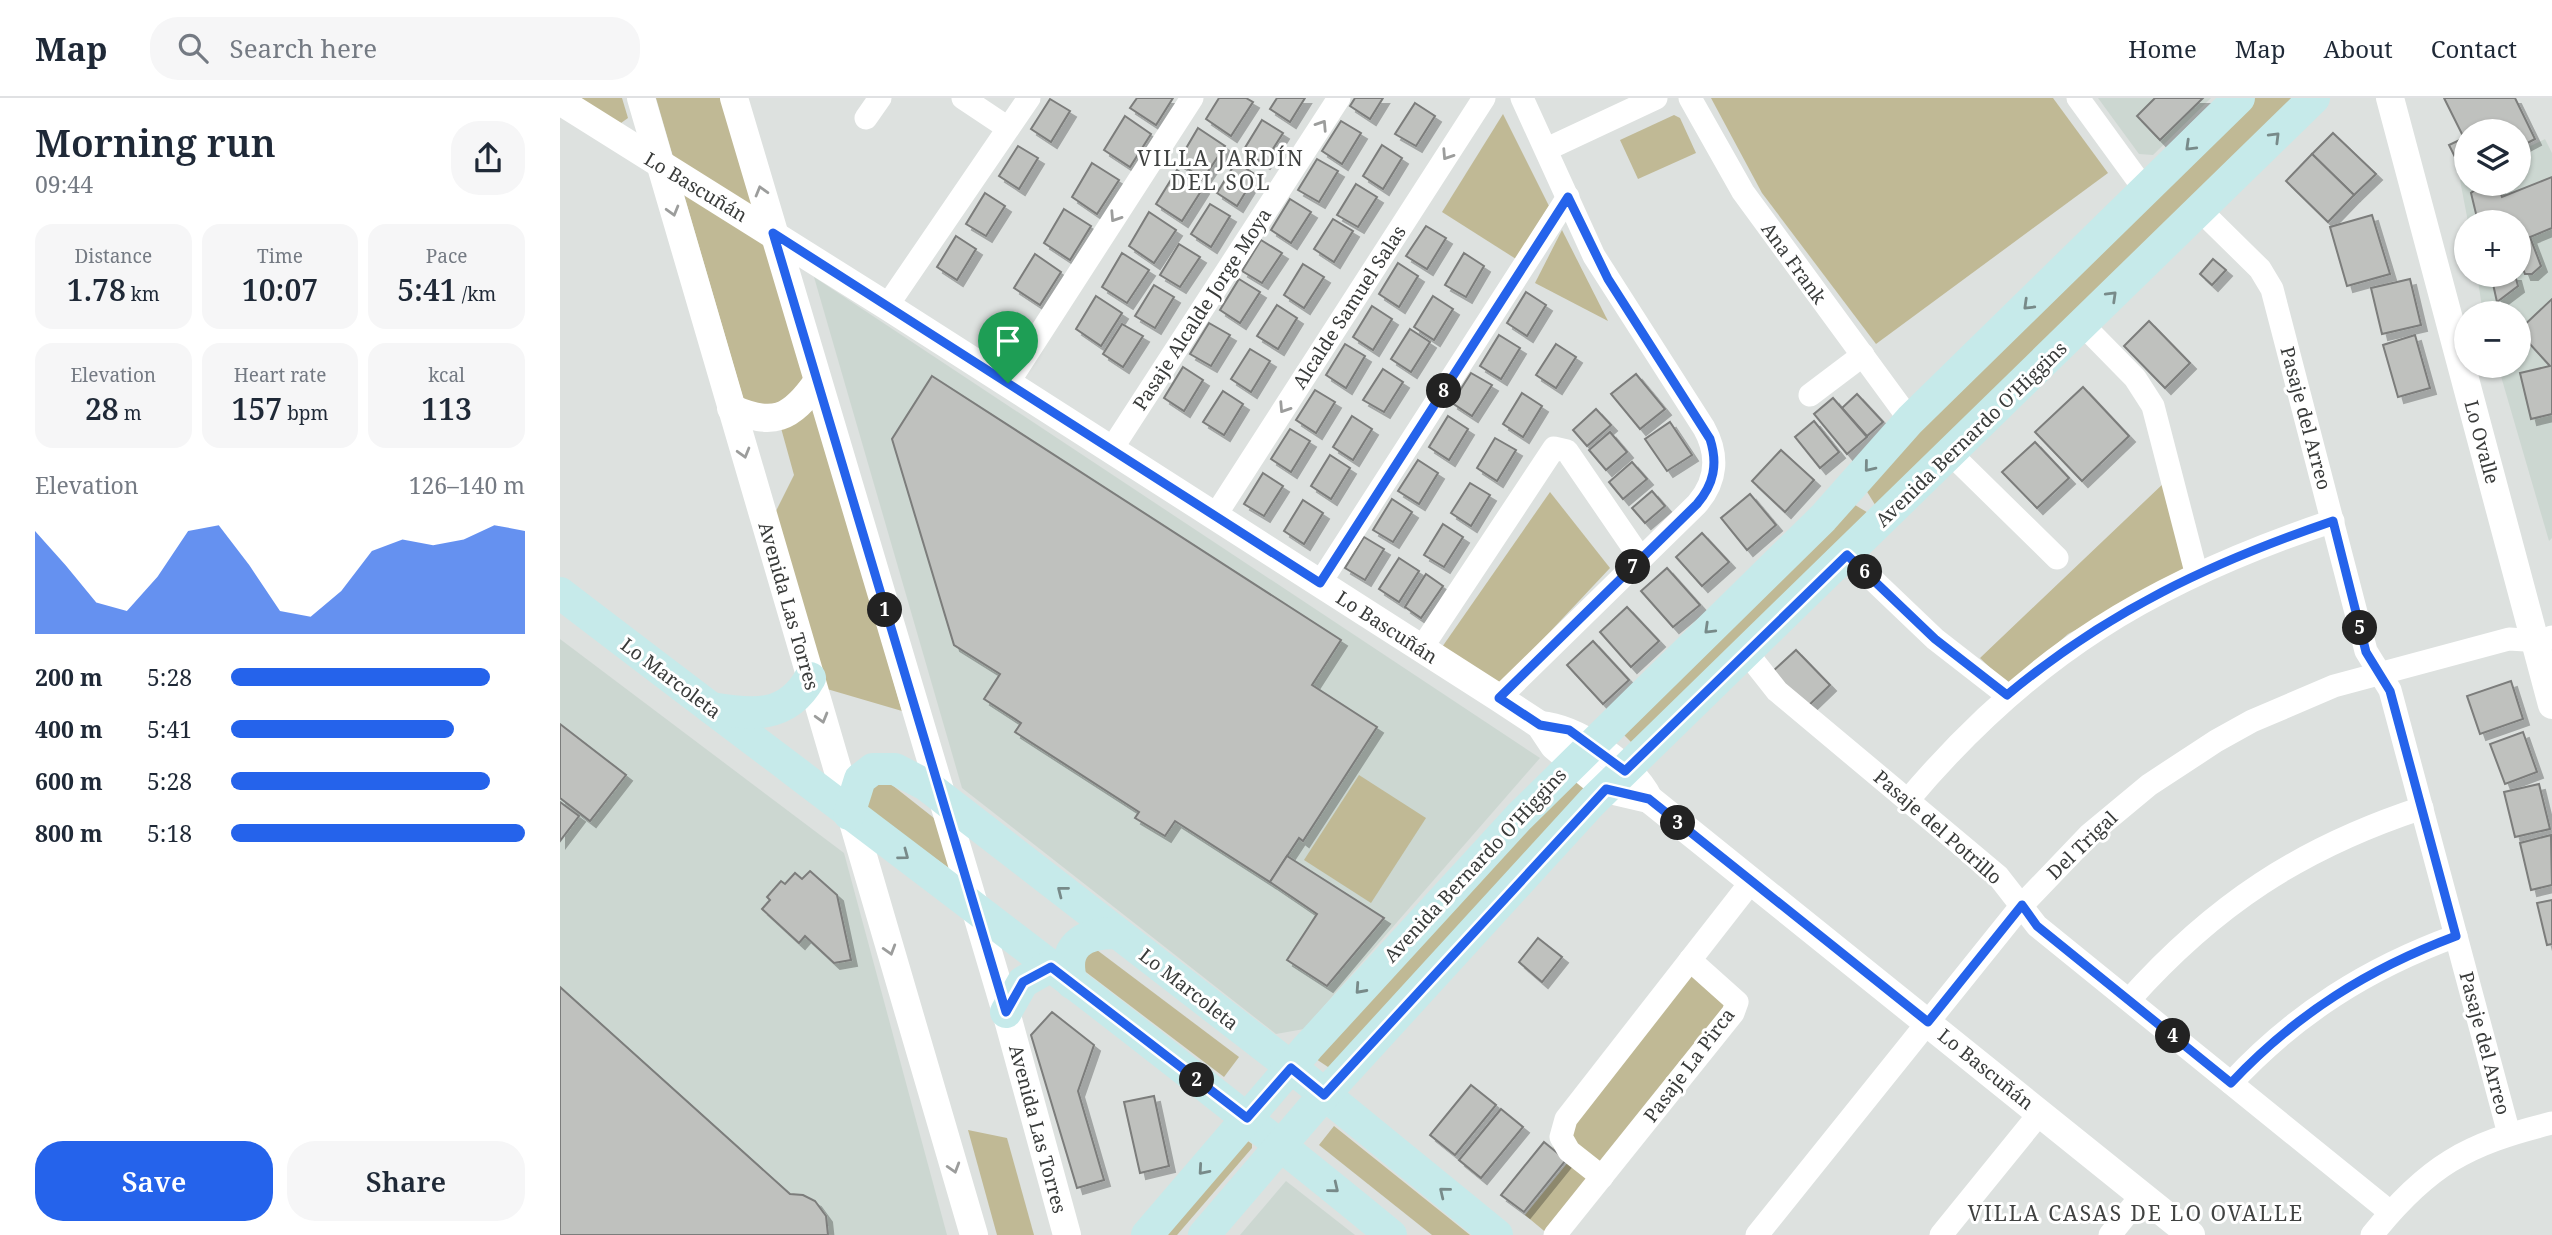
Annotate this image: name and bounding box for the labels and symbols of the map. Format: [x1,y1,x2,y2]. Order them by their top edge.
one-way arrow [1313,120,1326,133]
one-way arrow [2266,132,2279,145]
one-way arrow [2186,137,2199,150]
district label: VILLA JARDÍN DEL SOL [1137,144,1305,196]
street label: Lo Bascuñán [640,146,752,228]
one-way arrow [1443,148,1456,161]
one-way arrow [754,185,769,197]
street label: Pasaje Alcalde Jorge Moya [1127,203,1277,415]
one-way arrow [665,204,680,216]
one-way arrow [1111,209,1124,222]
street label: Ana Frank [1756,217,1833,310]
street label: Alcalde Samuel Salas [1286,220,1412,394]
one-way arrow [2104,292,2117,305]
one-way arrow [2023,296,2036,309]
pin [978,311,1038,383]
street label: Avenida Bernardo O'Higgins [1870,335,2072,533]
street label: Pasaje del Arreo [2274,343,2338,493]
pin: 8 [1426,374,1462,408]
street label: Lo Ovalle [2458,397,2506,487]
one-way arrow [1280,401,1293,414]
one-way arrow [735,446,750,458]
one-way arrow [1864,459,1877,472]
street label: Avenida Las Torres [753,519,825,693]
pin: 7 [1616,550,1650,584]
pin: 6 [1848,554,1882,589]
street label: Lo Bascuñán [1331,584,1443,670]
pin: 1 [868,592,902,628]
pin: 5 [2343,610,2378,646]
one-way arrow [1704,620,1717,633]
street label: Lo Marcoleta [616,632,726,724]
one-way arrow [813,712,828,724]
street label: Avenida Bernardo O'Higgins [1378,762,1572,968]
street label: Pasaje del Potrillo [1868,764,2008,890]
street label: Del Trigal [2041,805,2123,885]
pin: 3 [1660,806,1696,840]
one-way arrow [896,846,909,859]
one-way arrow [1057,887,1070,900]
street label: Lo Marcoleta [1134,942,1244,1036]
one-way arrow [881,943,896,955]
street label: Pasaje del Arreo [2453,968,2517,1118]
one-way arrow [1355,981,1368,994]
street label: Pasaje La Pirca [1638,1003,1740,1127]
pin: 4 [2156,1018,2190,1054]
street label: Lo Bascuñán [1933,1022,2039,1116]
street label: Avenida Las Torres [1003,1042,1073,1216]
pin: 2 [1180,1062,1214,1098]
one-way arrow [945,1162,960,1174]
one-way arrow [1199,1162,1211,1175]
one-way arrow [1326,1180,1338,1193]
one-way arrow [1440,1188,1453,1200]
district label: VILLA CASAS DE LO OVALLE [1968,1199,2304,1227]

